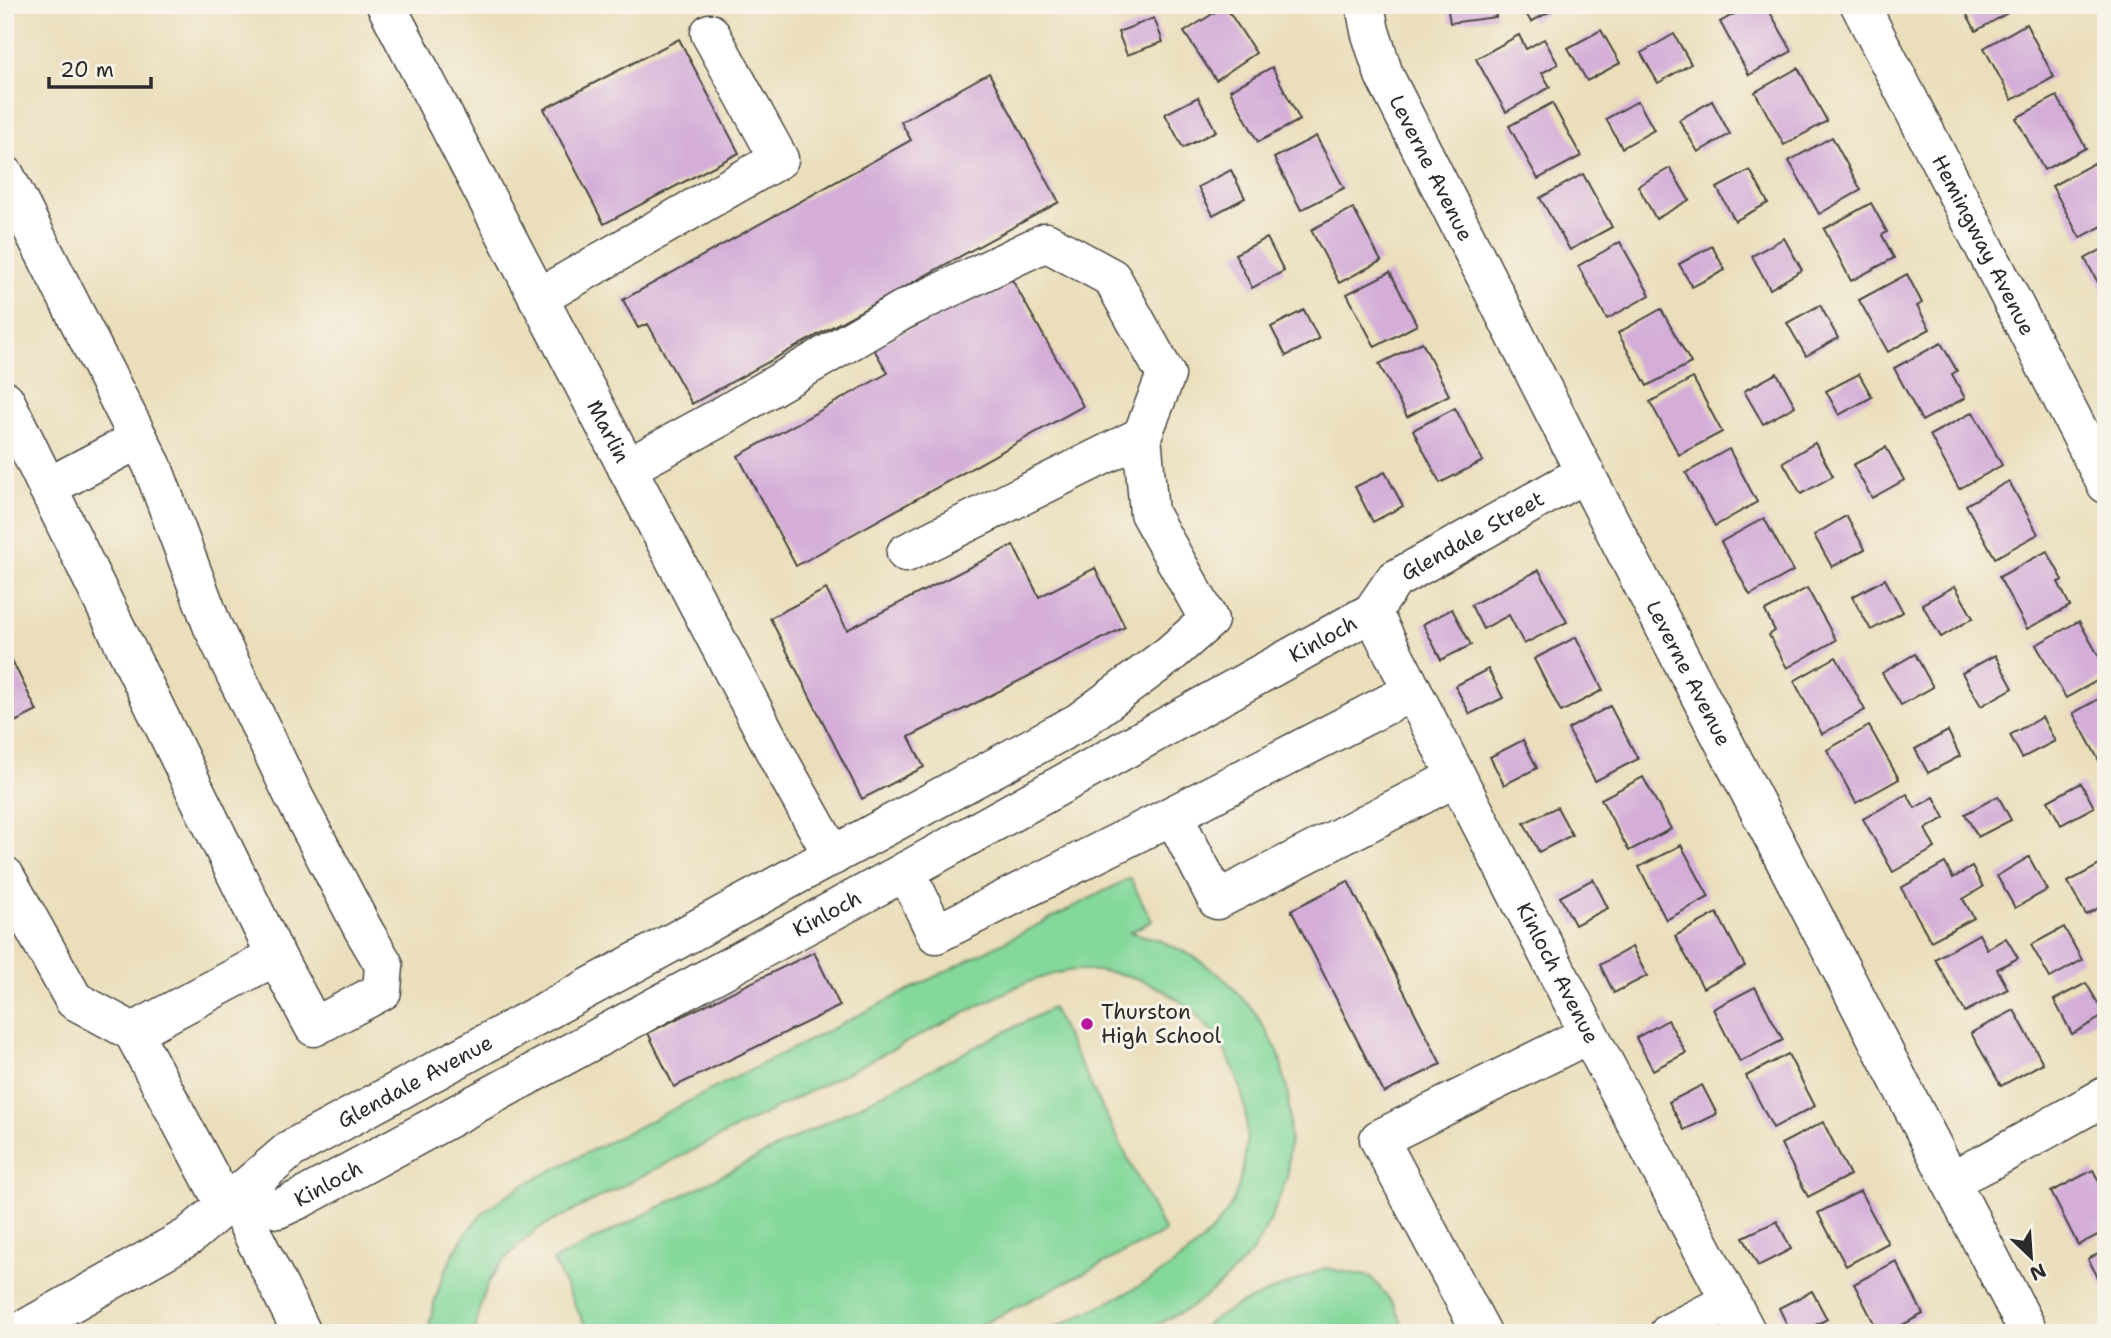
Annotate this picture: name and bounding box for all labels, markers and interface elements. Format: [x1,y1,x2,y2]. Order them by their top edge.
scale bar [49,46,150,90]
text: 20 m [60,56,114,84]
street label: Leverne Avenue [1382,90,1480,246]
street label: Hemingway Avenue [1925,150,2041,340]
street label: Marlin [580,395,636,468]
street label: Glendale Street [1396,485,1549,587]
street label: Leverne Avenue [1639,596,1738,751]
street label: Kinloch [1284,609,1362,669]
street label: Kinloch [788,884,866,944]
street label: Kinloch Avenue [1510,898,1606,1049]
place label: Thurston High School [1101,998,1222,1050]
marker: Thurston High School [1079,1016,1095,1032]
street label: Glendale Avenue [333,1028,498,1135]
street label: Kinloch [289,1154,367,1214]
north arrow [1996,1222,2066,1292]
text: N [2026,1257,2050,1286]

